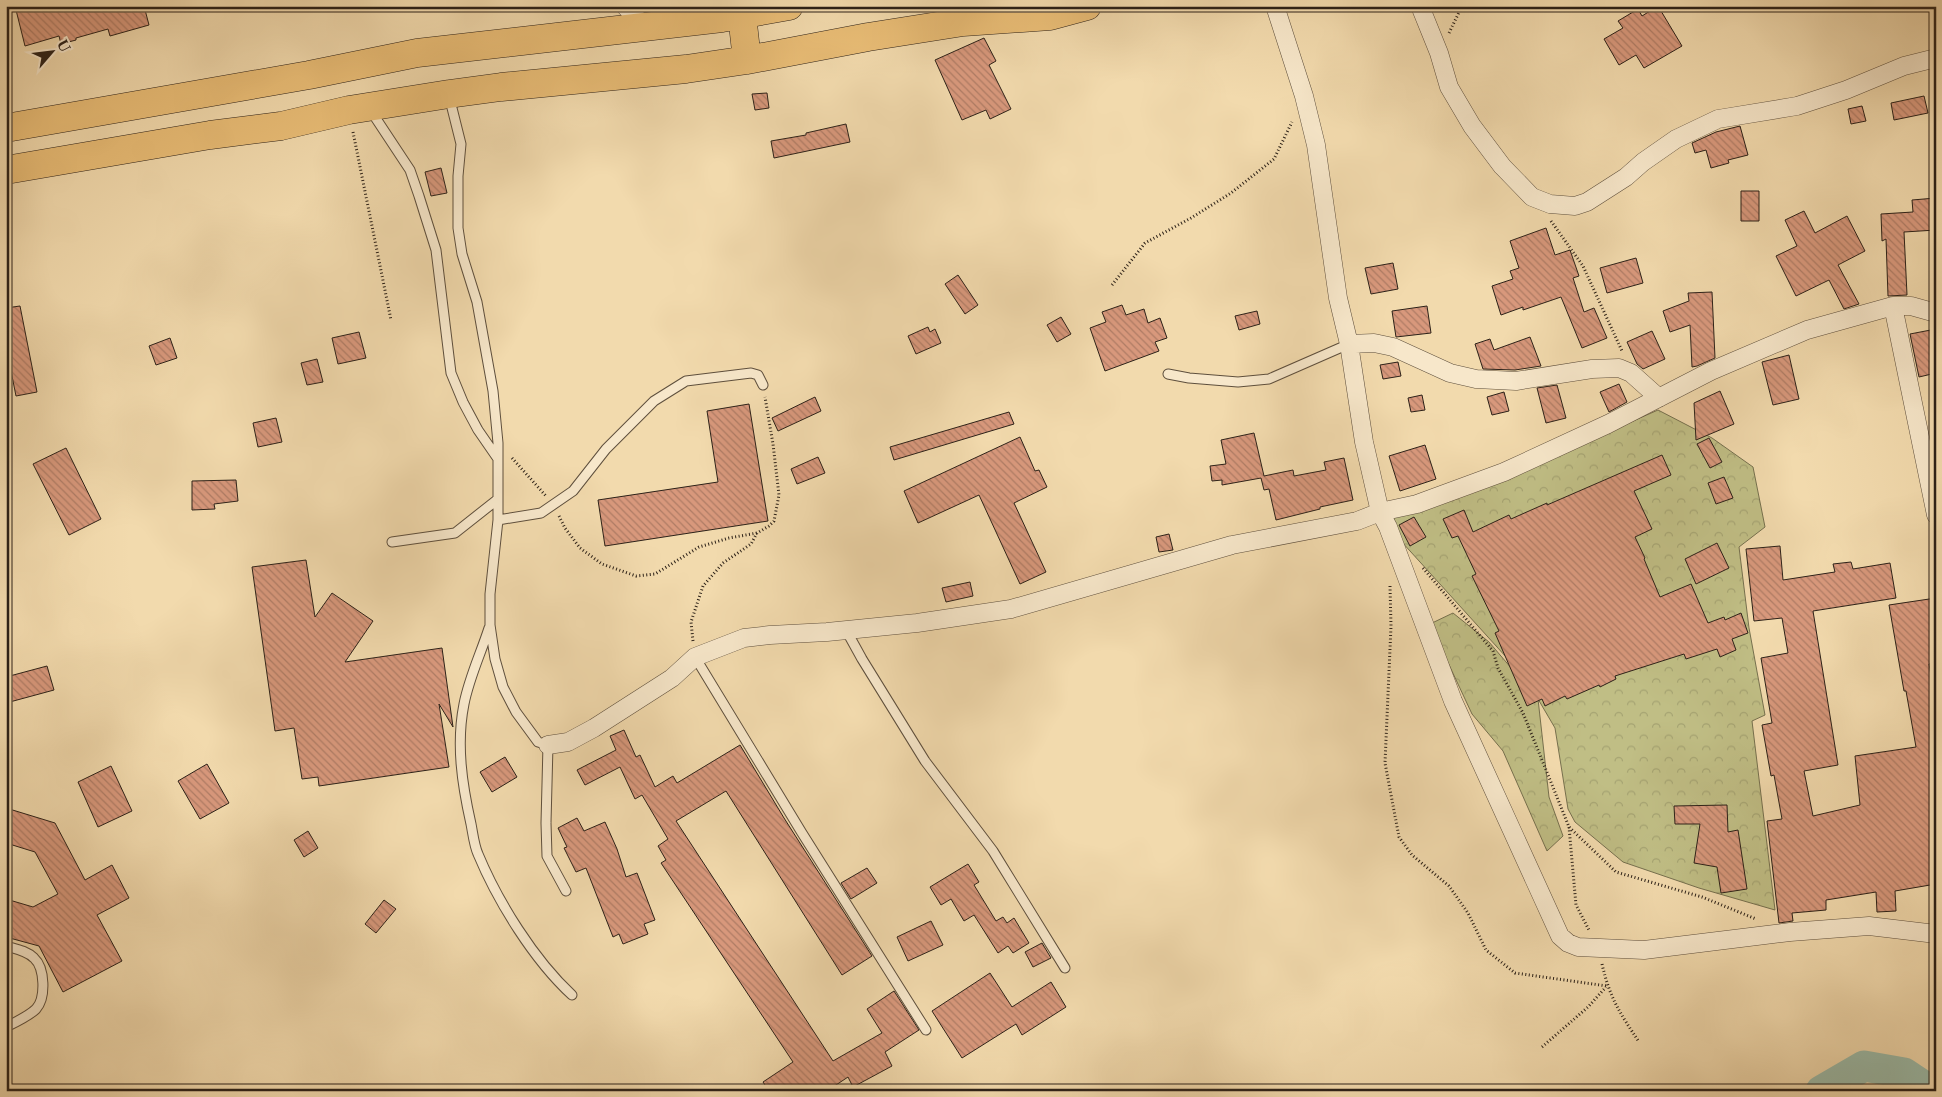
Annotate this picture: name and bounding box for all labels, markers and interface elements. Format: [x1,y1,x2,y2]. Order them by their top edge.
north arrow [28,28,78,78]
text: U [53,37,74,56]

